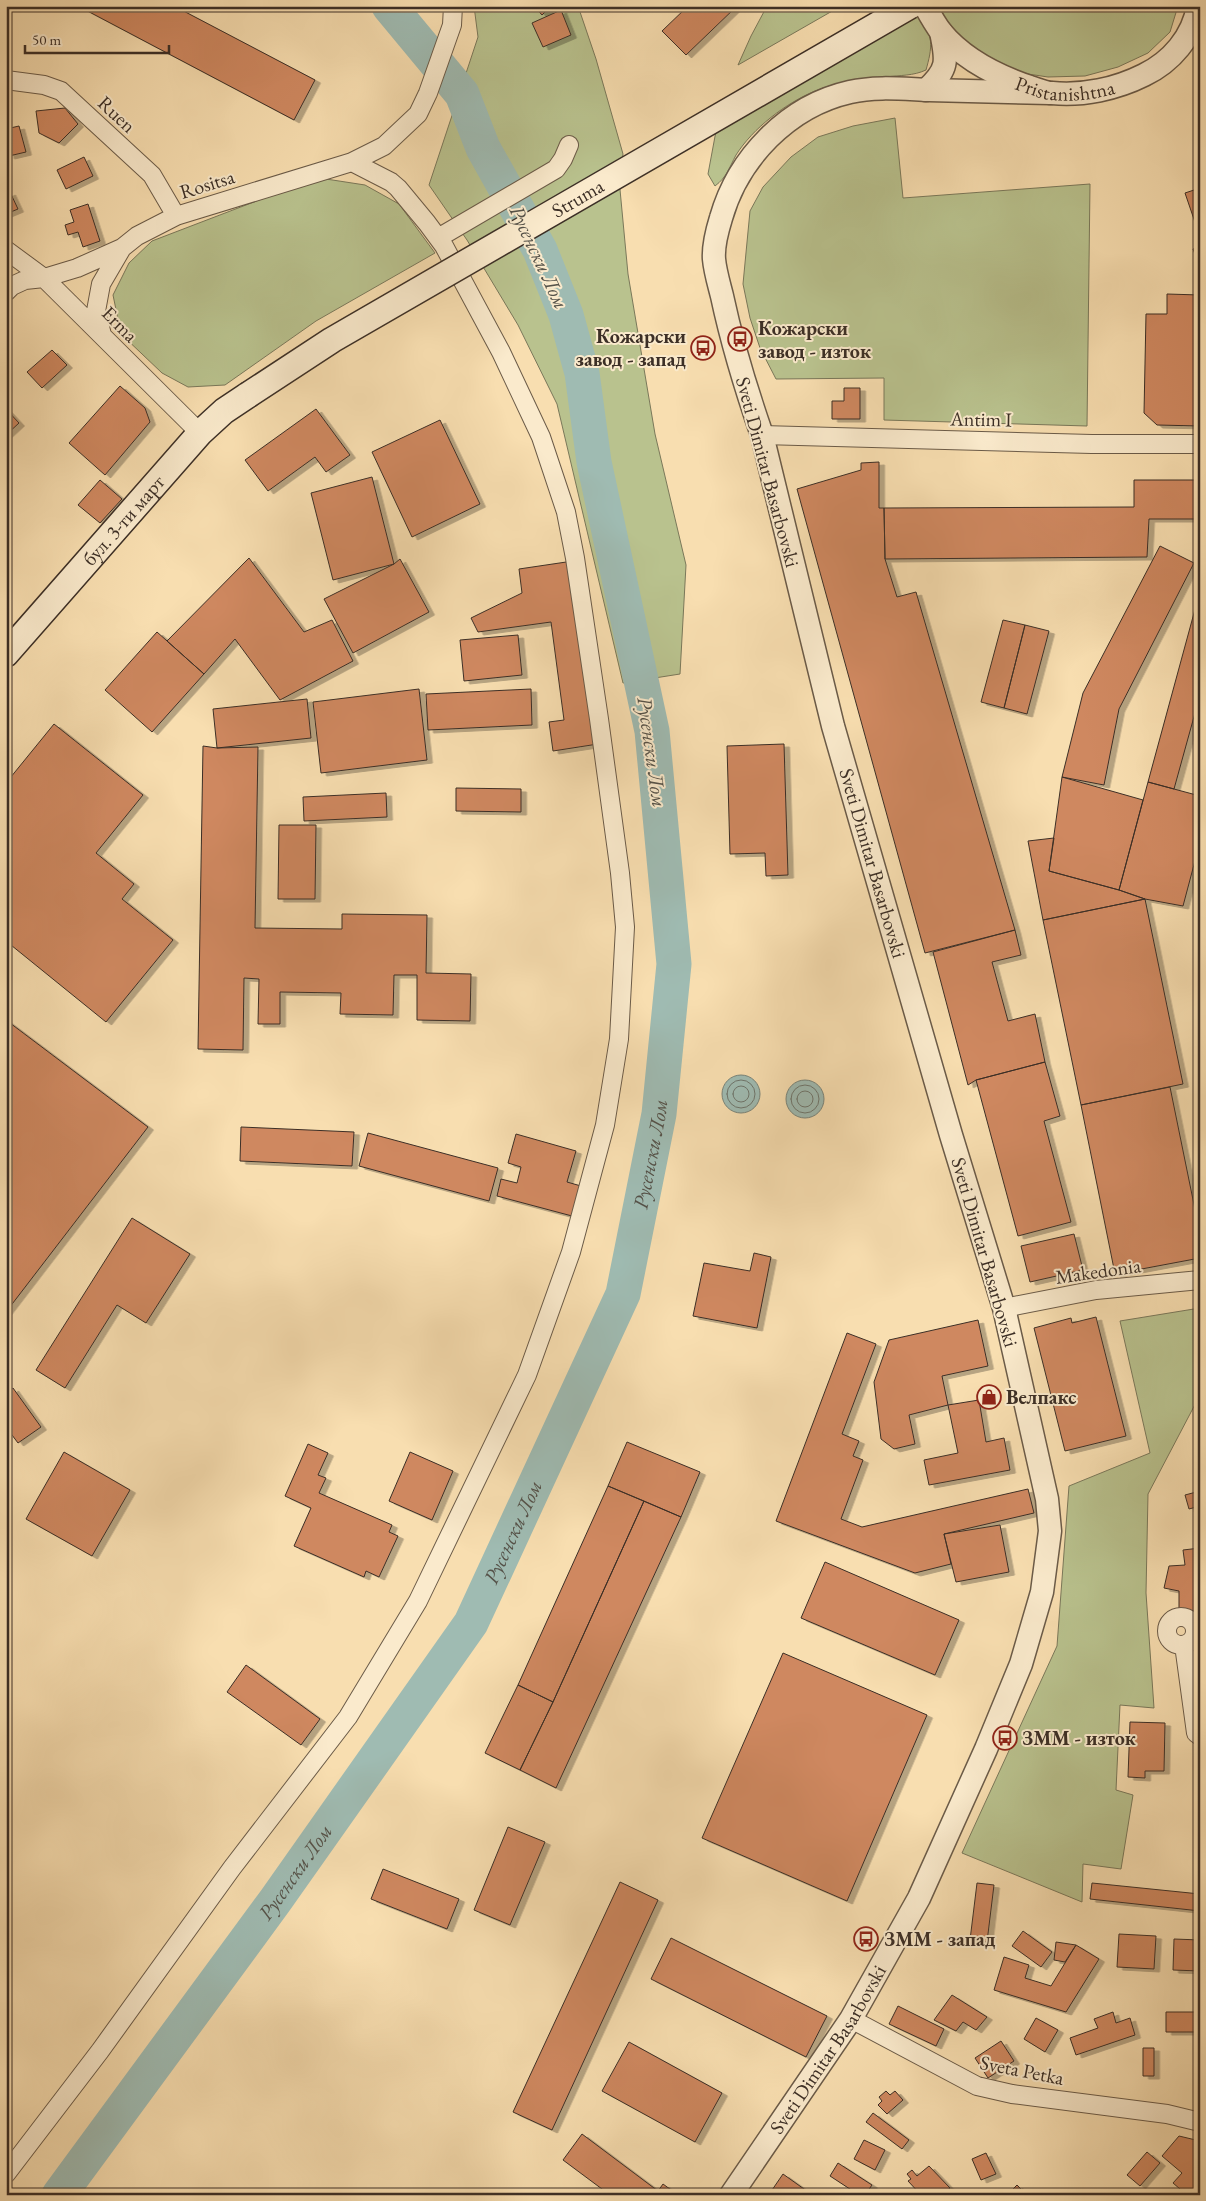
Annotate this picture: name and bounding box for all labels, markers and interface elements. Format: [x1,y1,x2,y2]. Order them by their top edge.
scale bar [25,22,169,54]
text: 50 m [32,30,61,49]
street label: Pristanishtna [1012,70,1118,107]
street label: Ruen [92,90,142,139]
street label: Rositsa [176,163,238,205]
street label: Struma [547,173,608,223]
water label: Русенски Лом [504,201,575,313]
street label: Erma [96,300,144,348]
place label: Кожарски завод - изток [758,315,871,364]
place label: Кожарски завод - запад [576,323,686,372]
bus stop icon: Кожарски завод - изток [727,326,753,352]
bus stop icon: Кожарски завод - запад [690,335,716,361]
street label: Sveti Dimitar Basarbovski [730,374,806,570]
street label: Antim I [949,405,1012,433]
street label: бул. 3-ти март [77,469,170,571]
water label: Русенски Лом [631,695,674,809]
street label: Sveti Dimitar Basarbovski [833,765,913,961]
water label: Русенски Лом [626,1098,673,1211]
street label: Sveti Dimitar Basarbovski [945,1154,1025,1350]
street label: Makedonia [1054,1252,1142,1290]
shop icon: Велпакс [976,1384,1002,1410]
place label: Велпакс [1006,1384,1076,1410]
water label: Русенски Лом [477,1476,548,1588]
bus stop icon: ЗММ - изток [992,1725,1018,1751]
place label: ЗММ - изток [1022,1725,1136,1751]
water label: Русенски Лом [251,1819,338,1925]
bus stop icon: ЗММ - запад [853,1926,879,1952]
place label: ЗММ - запад [884,1926,996,1952]
street label: Sveti Dimitar Basarbovski [764,1960,892,2139]
street label: Sveta Petka [978,2049,1066,2091]

